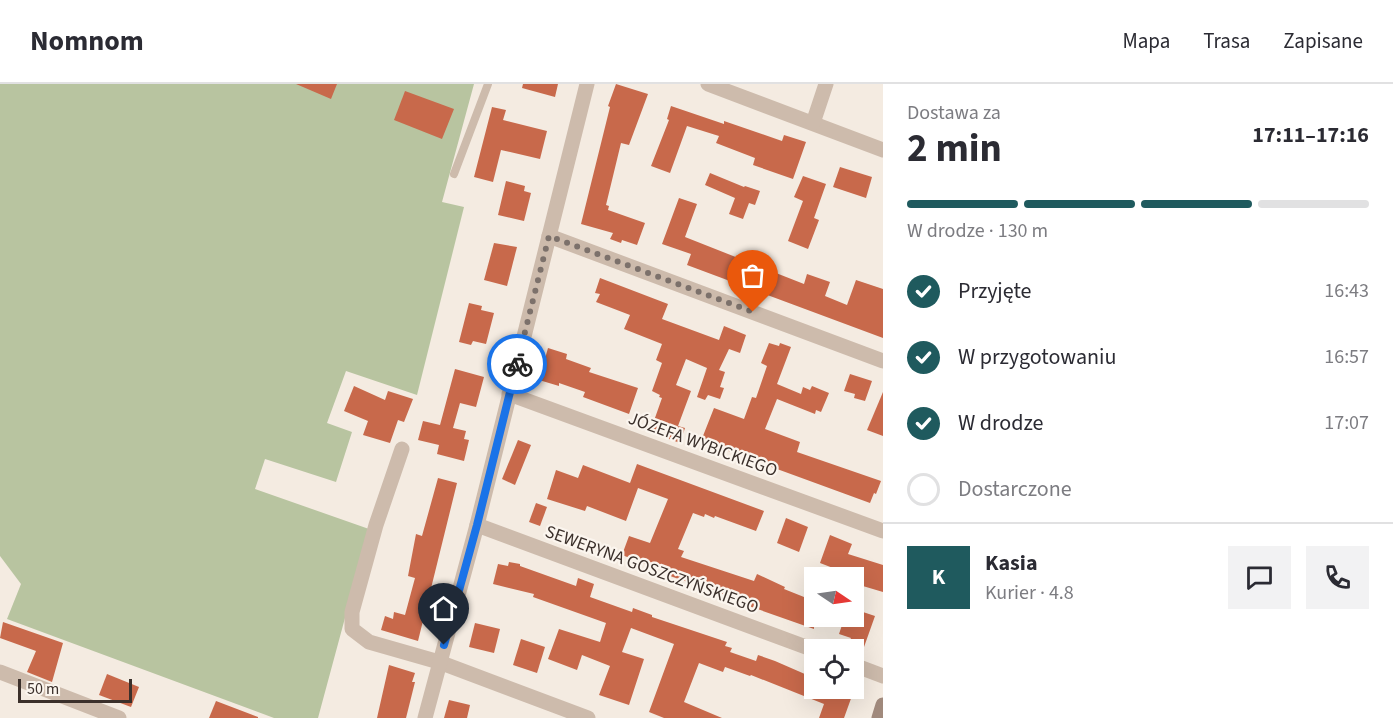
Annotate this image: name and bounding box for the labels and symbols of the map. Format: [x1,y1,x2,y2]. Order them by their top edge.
pin [727,250,778,312]
courier [487,334,547,394]
street label: JÓZEFA WYBICKIEGO [625,406,781,483]
street label: SEWERYNA GOSZCZYŃSKIEGO [542,519,762,620]
north arrow [804,567,864,627]
pin [418,583,469,645]
scale bar [18,676,132,704]

